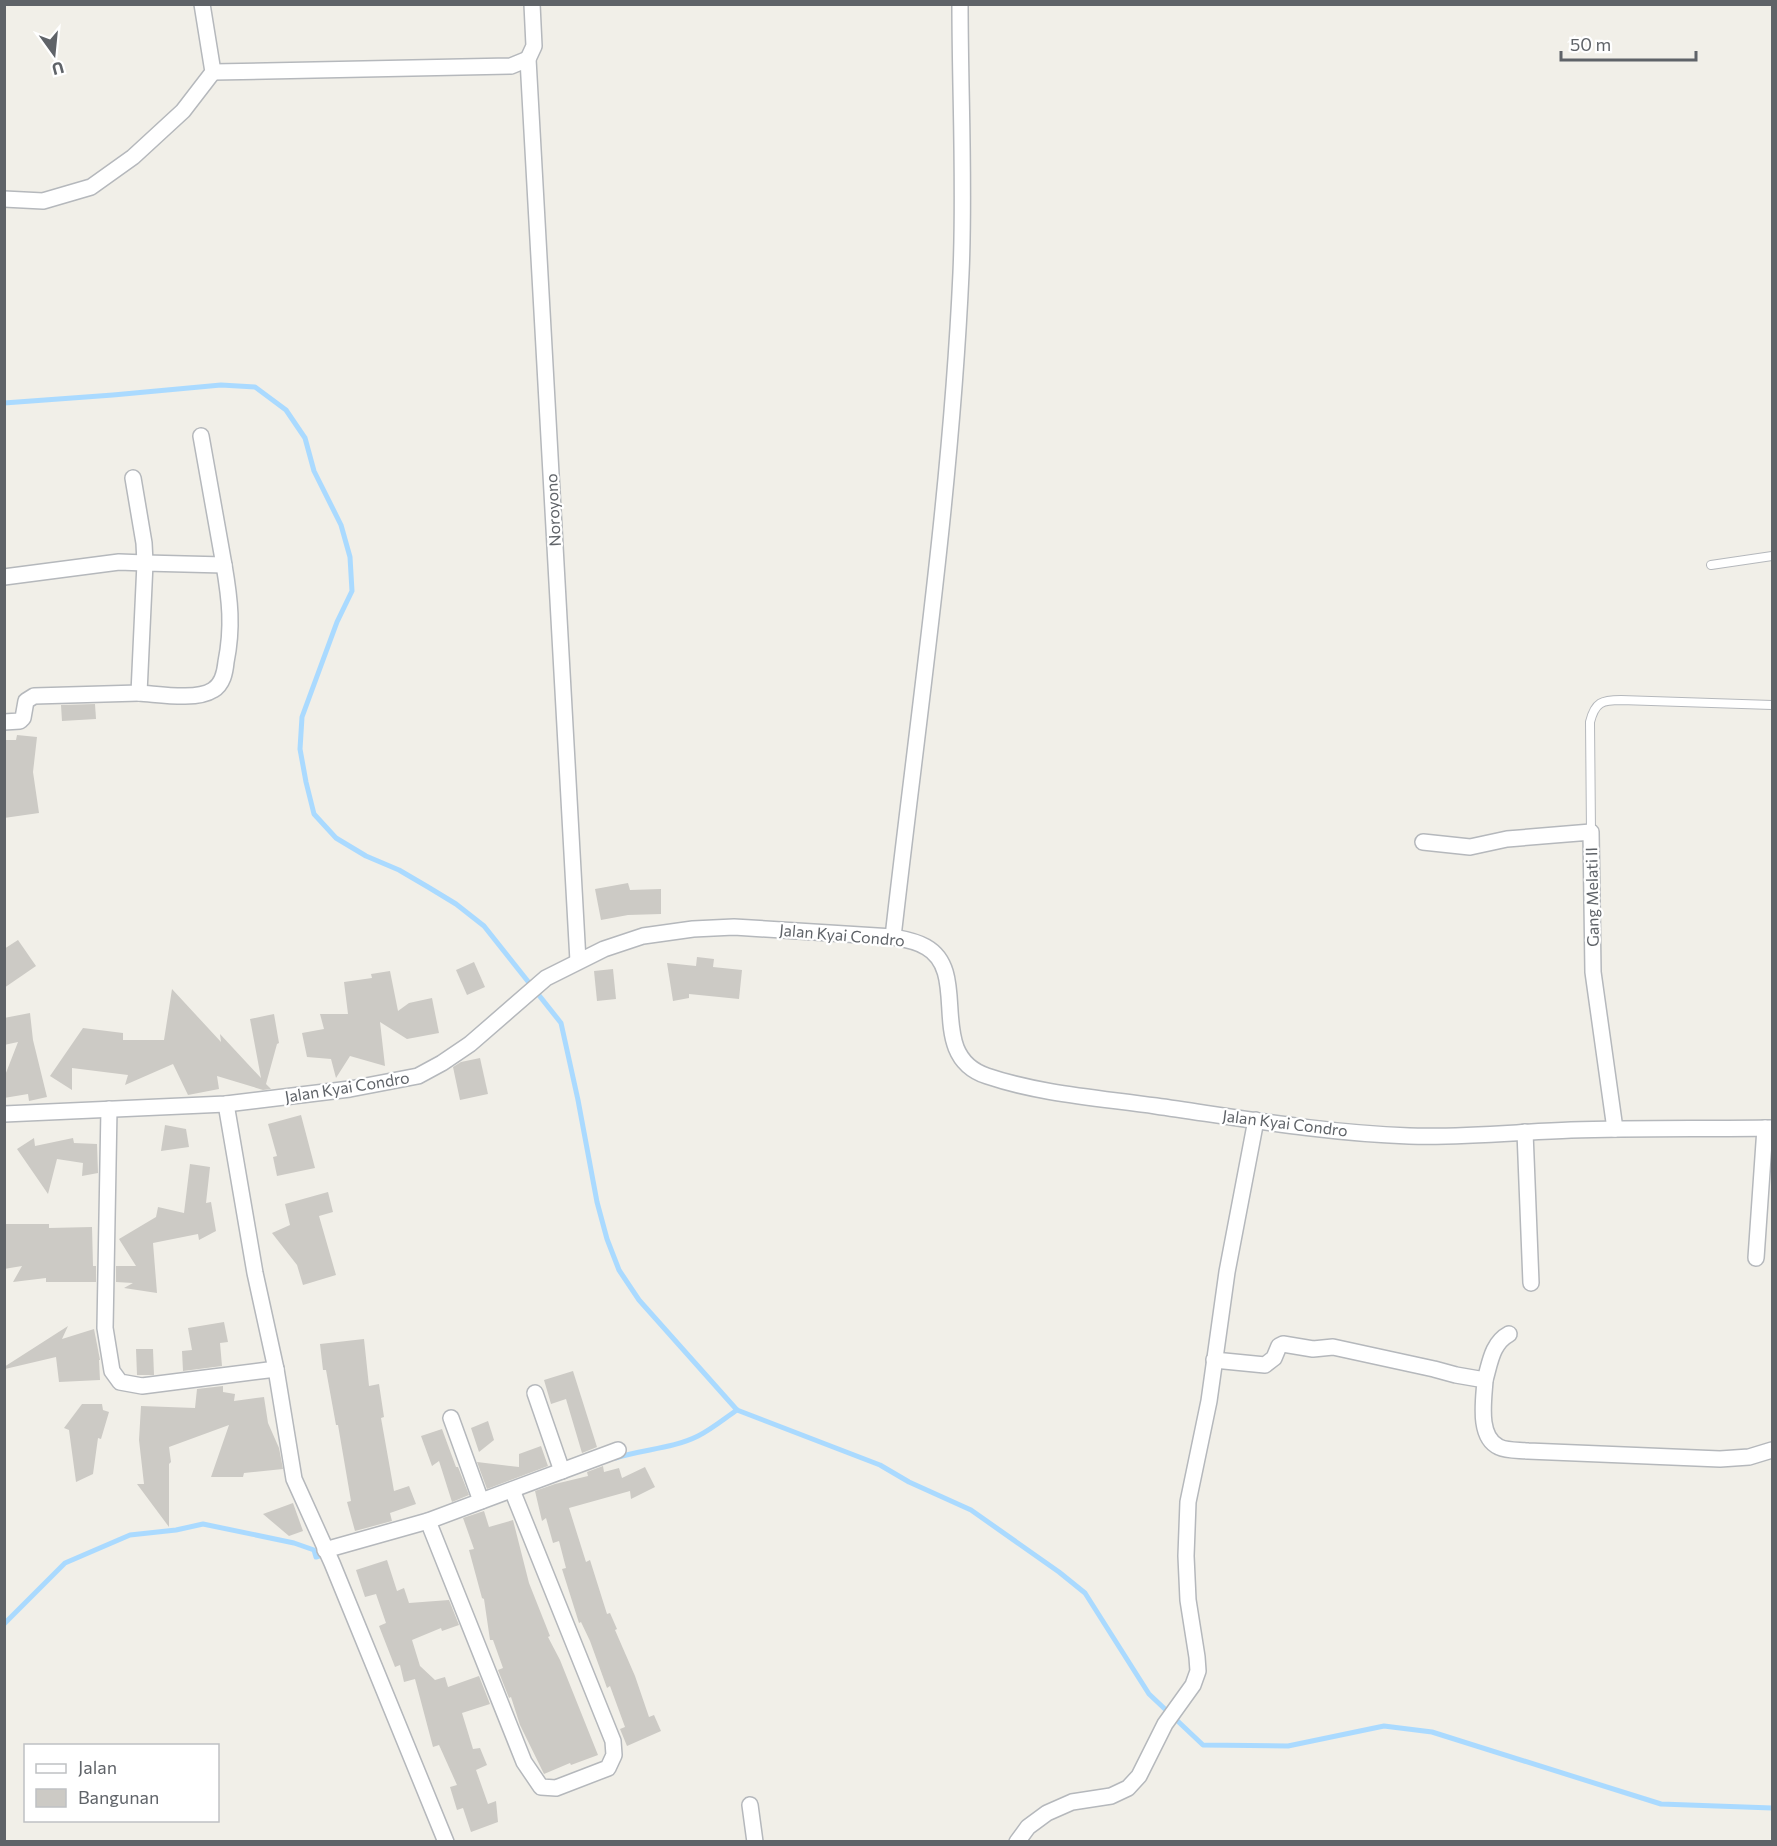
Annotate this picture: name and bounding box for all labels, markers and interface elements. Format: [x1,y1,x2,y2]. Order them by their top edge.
north arrow [24,24,84,84]
scale bar [1561,24,1696,62]
text: 50 m [1570,33,1611,55]
text: U [50,58,66,80]
street label: Noroyono [541,473,564,547]
street label: Gang Melati II [1581,847,1602,947]
street label: Jalan Kyai Condro [778,920,906,949]
street label: Jalan Kyai Condro [283,1067,411,1106]
street label: Jalan Kyai Condro [1221,1105,1349,1140]
legend [24,1744,219,1822]
text: Jalan [78,1756,117,1778]
text: Bangunan [78,1786,159,1808]

